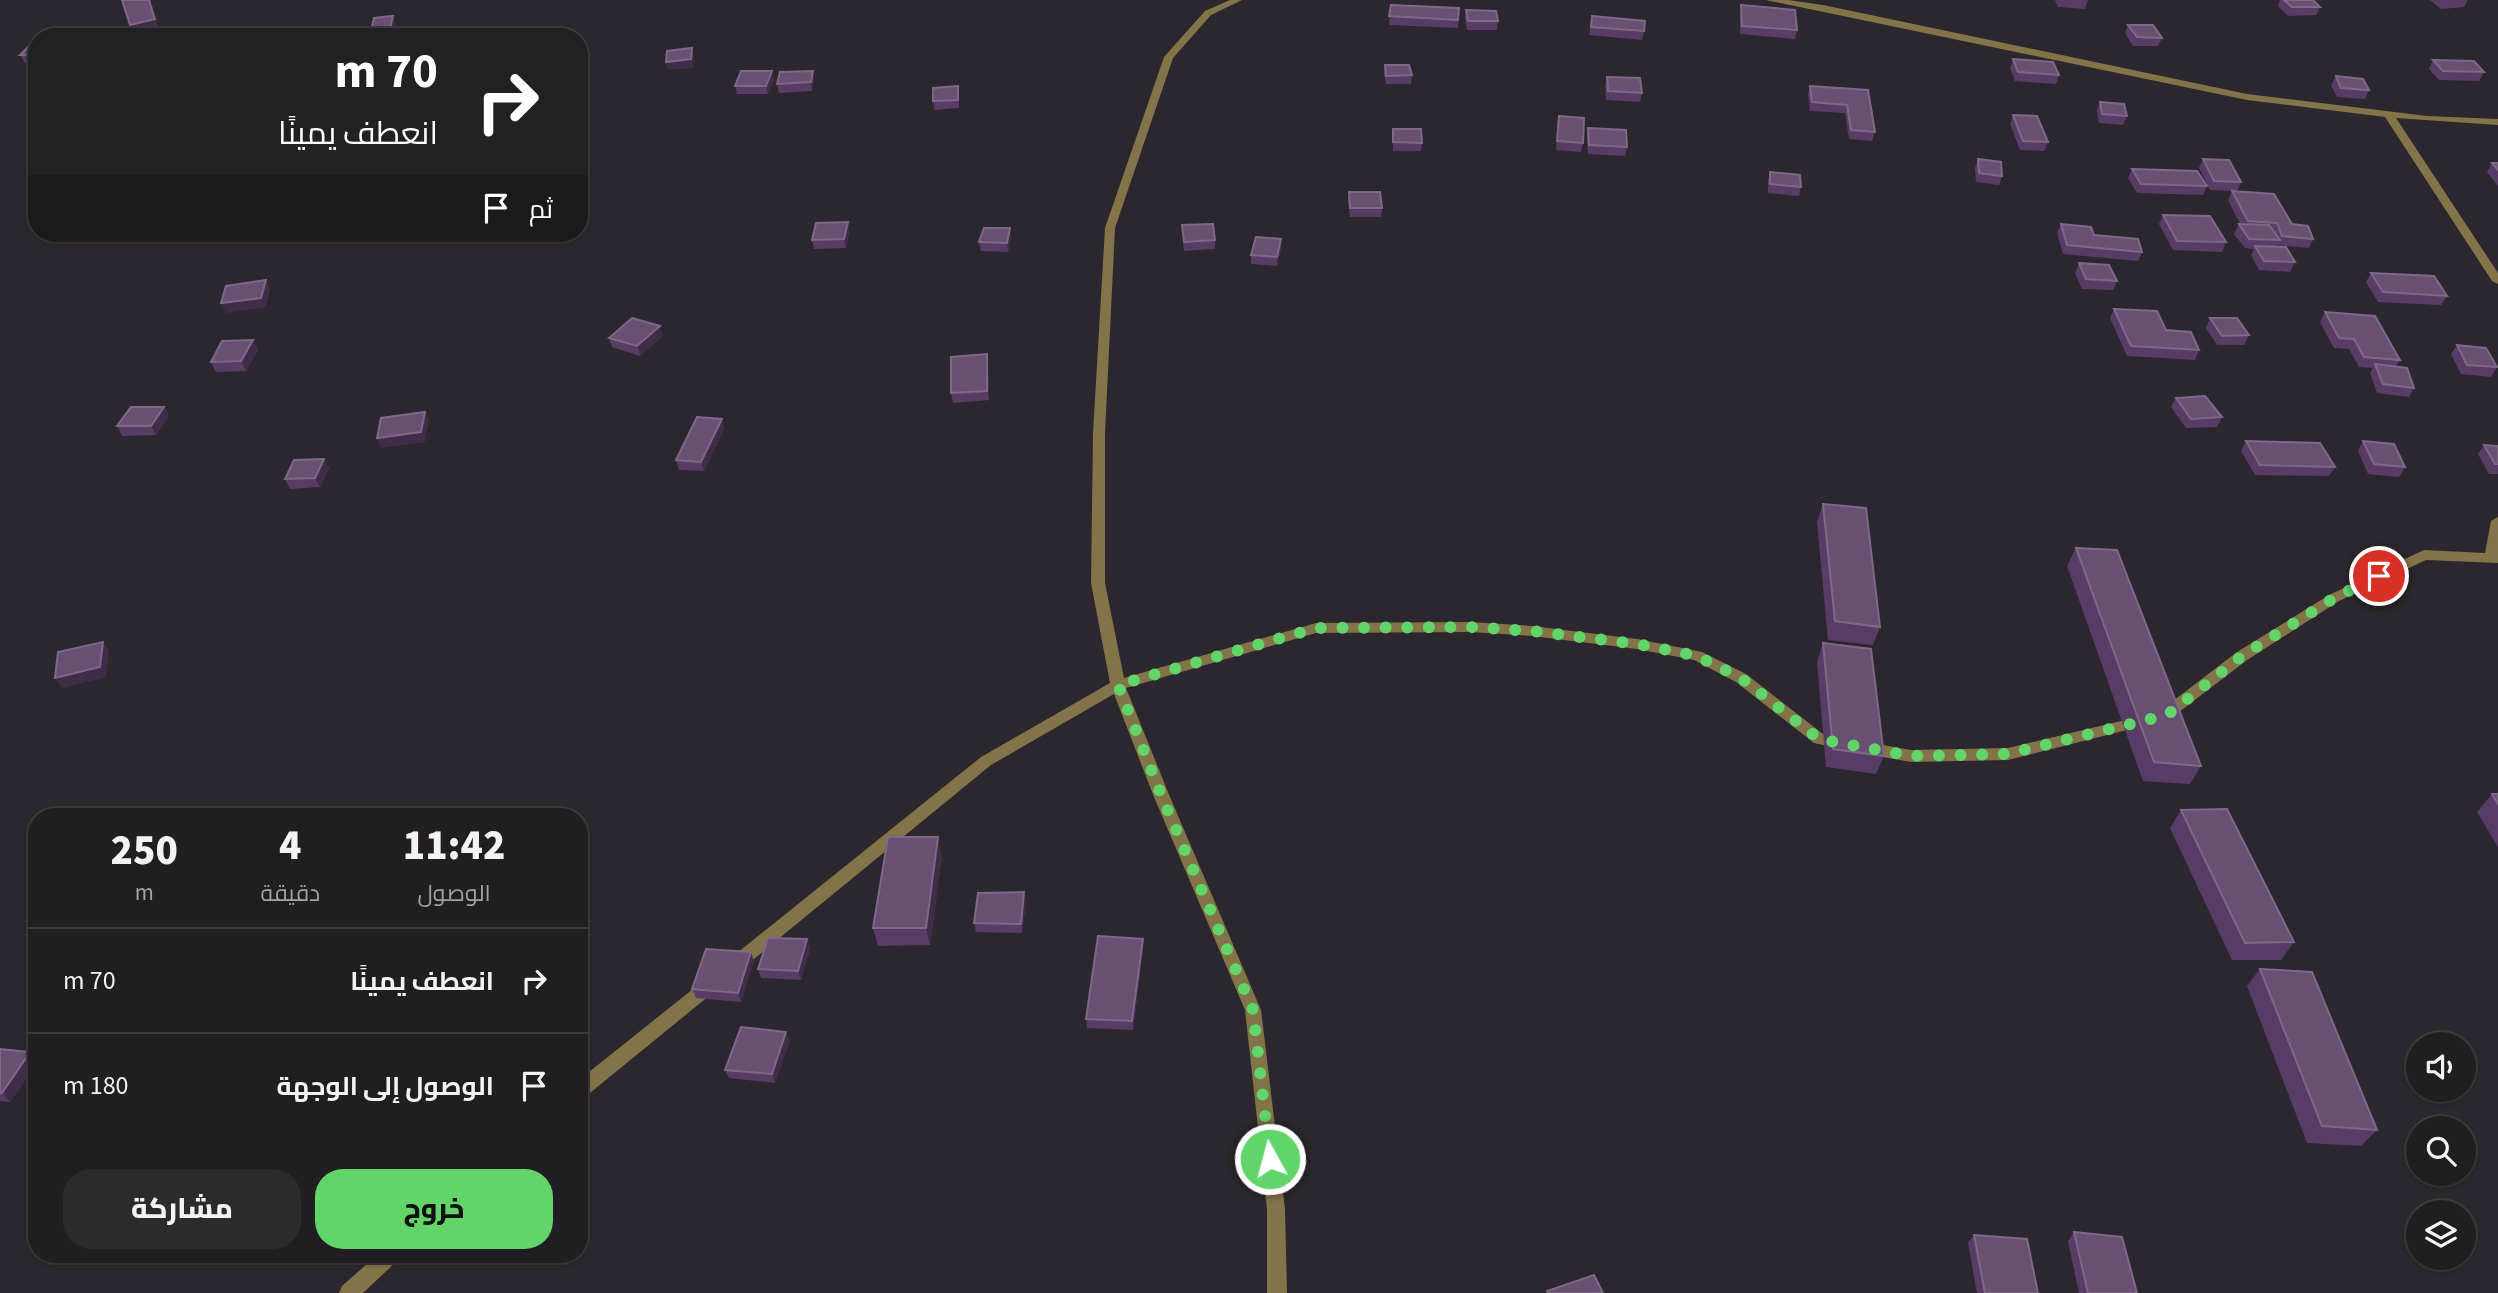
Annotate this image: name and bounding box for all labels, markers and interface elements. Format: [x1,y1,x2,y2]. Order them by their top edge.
text: 70 m [334,37,438,107]
icon: right [462,56,553,147]
text: انعطف يمينًا [278,111,438,157]
icon: arrive [477,189,515,227]
text: ثم [529,191,553,228]
pin [2349,546,2409,606]
icon: arrive [2360,557,2398,595]
text: 4 [279,816,302,876]
text: 11:42 [403,816,505,876]
text: 250 [111,821,178,881]
text: m [135,876,154,909]
text: دقيقة [260,877,320,910]
text: الوصول [417,877,491,910]
text: 70 m [63,962,116,999]
icon: right [515,962,553,1000]
text: انعطف يمينًا [350,963,494,1000]
map controls [2406,1032,2476,1270]
button: sound [2406,1032,2476,1102]
text: 180 m [63,1067,129,1104]
icon: arrive [515,1067,553,1105]
text: الوصول إلى الوجهة [276,1068,494,1105]
button: search [2406,1116,2476,1186]
position arrow [1233,1122,1307,1196]
button: مشاركة [63,1169,301,1249]
button: خروج [315,1169,553,1249]
button: layers [2406,1200,2476,1270]

